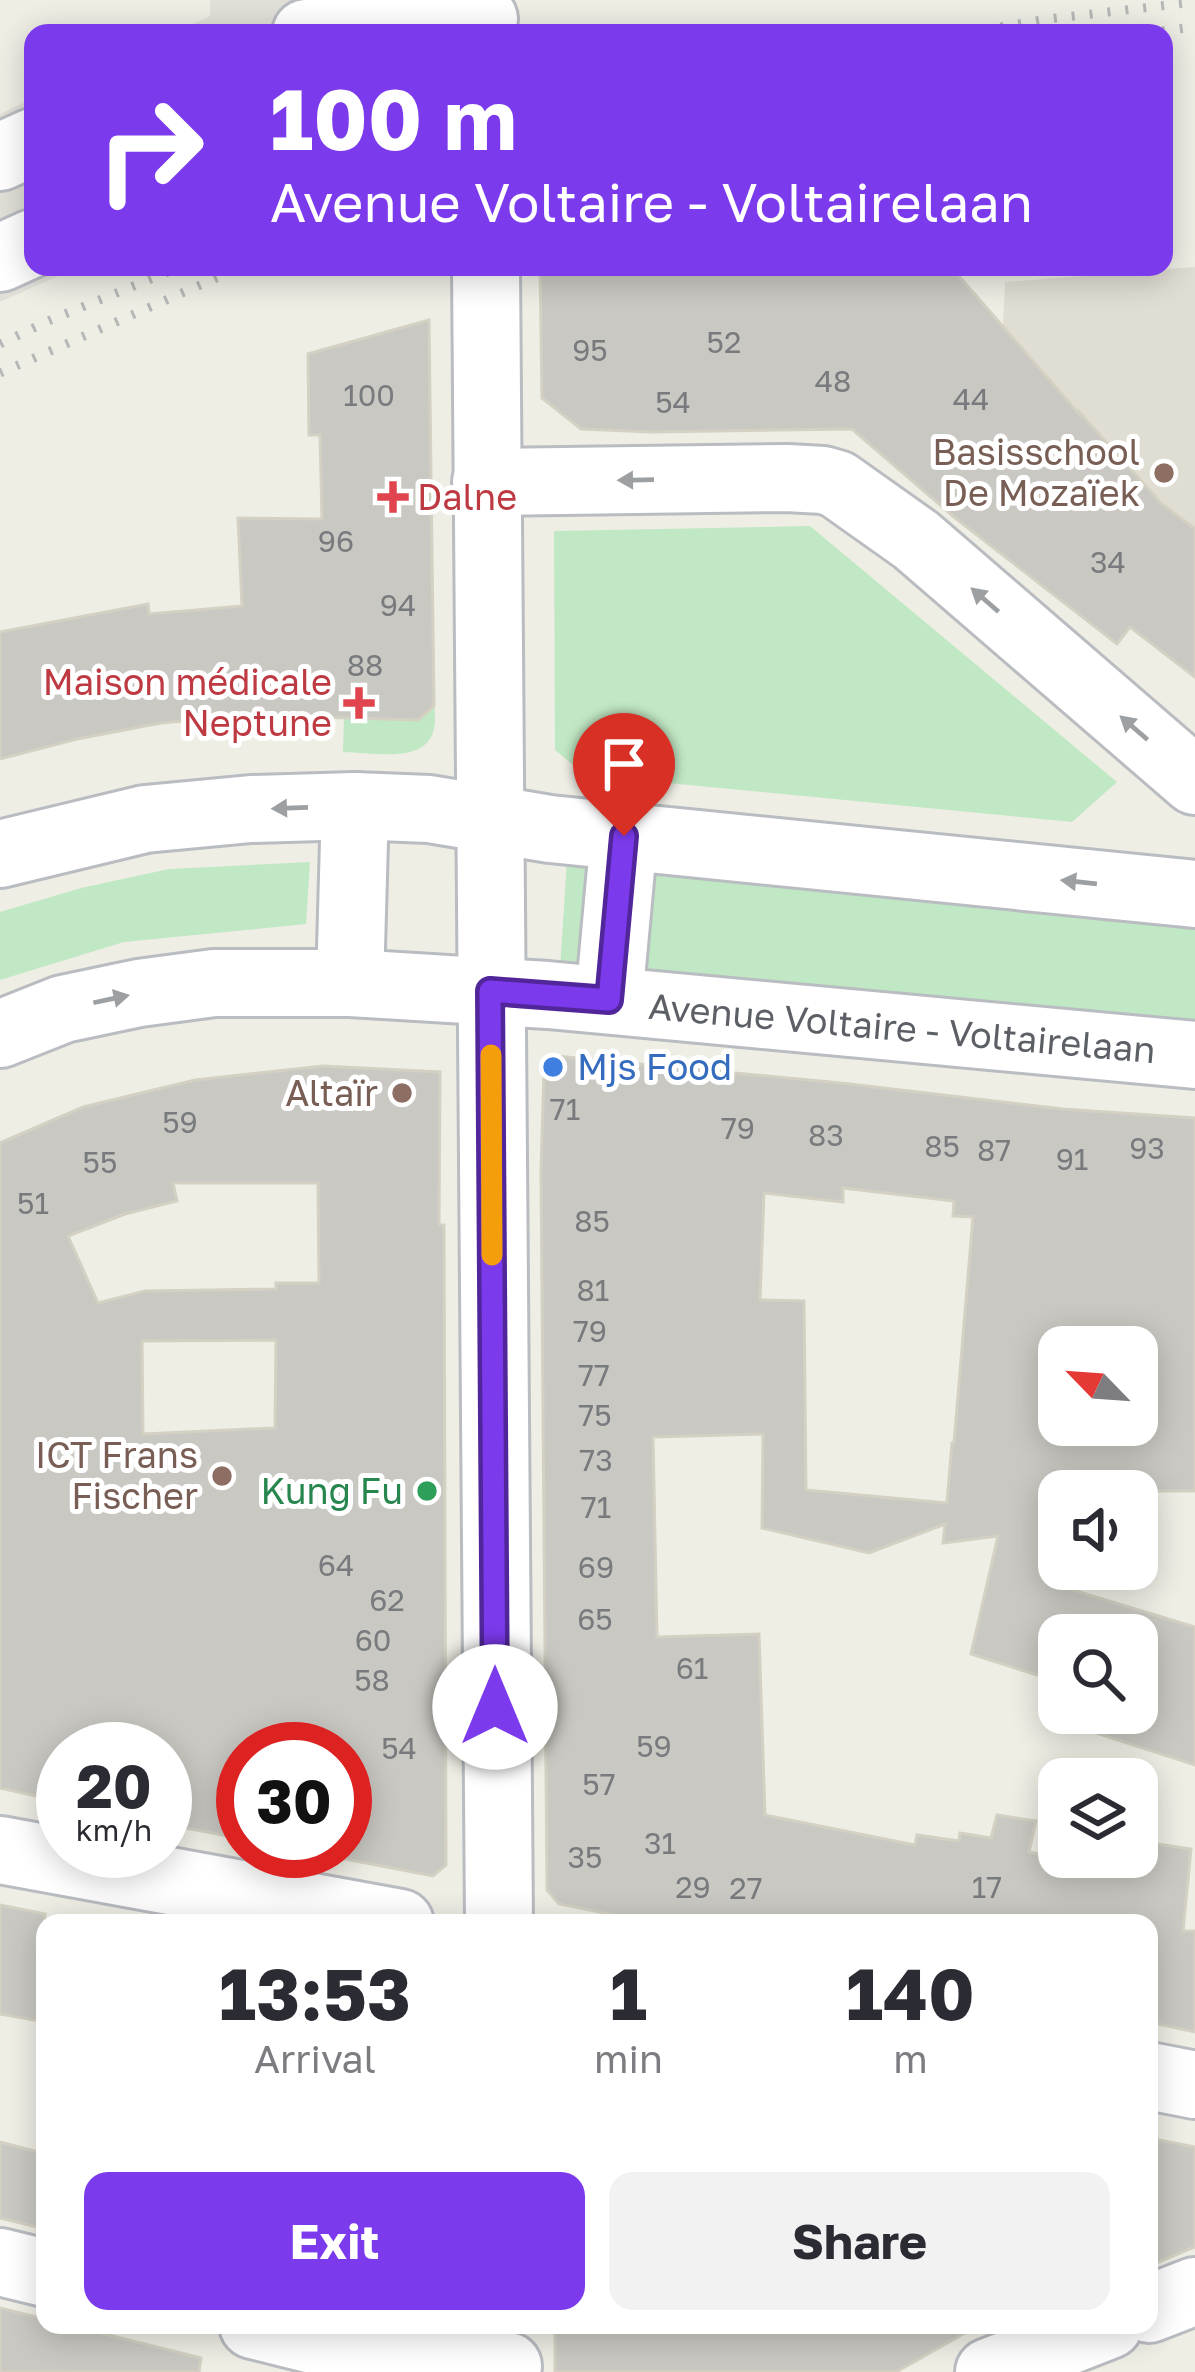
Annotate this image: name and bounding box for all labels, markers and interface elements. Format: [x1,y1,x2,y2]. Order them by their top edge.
text: 100 m [270,68,517,168]
icon: right [72,72,228,228]
text: Avenue Voltaire - Voltairelaan [270,169,1033,234]
house number: 52 [707,324,741,360]
house number: 95 [572,332,608,368]
house number: 48 [815,363,851,399]
house number: 100 [343,377,395,413]
house number: 44 [953,381,989,417]
house number: 54 [655,384,691,420]
place label: Basisschool De Mozaïek [932,430,1140,514]
marker: Basisschool De Mozaïek [1151,460,1177,486]
one-way arrow [616,470,654,490]
place label: Dalne [417,475,517,518]
marker: Dalne [380,484,406,510]
house number: 96 [318,523,354,559]
house number: 34 [1090,544,1126,580]
house number: 94 [380,587,416,623]
one-way arrow [970,587,1000,614]
house number: 88 [347,647,383,683]
place label: Maison médicale Neptune [43,660,332,744]
marker: Maison médicale Neptune [343,687,375,719]
pin [573,713,675,836]
one-way arrow [1119,716,1149,742]
icon: arrive [591,731,657,797]
one-way arrow [270,799,308,818]
one-way arrow [1059,872,1097,891]
street label: Avenue Voltaire - Voltairelaan [647,984,1157,1071]
one-way arrow [93,988,131,1007]
place label: Mjs Food [577,1045,732,1088]
marker: Mjs Food [540,1054,566,1080]
place label: Altaïr [285,1071,378,1114]
marker: Altaïr [389,1080,415,1106]
house number: 71 [550,1091,580,1127]
house number: 59 [162,1104,198,1140]
house number: 79 [721,1110,755,1146]
house number: 83 [808,1117,844,1153]
house number: 85 [924,1128,960,1164]
house number: 93 [1129,1130,1165,1166]
house number: 87 [977,1132,1011,1168]
house number: 91 [1056,1141,1088,1177]
house number: 55 [83,1144,117,1180]
house number: 51 [17,1185,49,1221]
house number: 85 [574,1203,610,1239]
house number: 81 [577,1272,609,1308]
house number: 79 [573,1313,607,1349]
north arrow [1038,1326,1158,1446]
map controls [1038,1326,1158,1878]
house number: 77 [578,1357,610,1393]
house number: 75 [578,1397,612,1433]
place label: ICT Frans Fischer [35,1433,198,1517]
house number: 73 [579,1442,613,1478]
marker: ICT Frans Fischer [209,1463,235,1489]
place label: Kung Fu [261,1469,403,1512]
button: sound [1038,1470,1158,1590]
marker: Kung Fu [414,1478,440,1504]
house number: 71 [581,1489,611,1525]
house number: 64 [318,1547,354,1583]
house number: 69 [578,1549,614,1585]
house number: 62 [369,1582,405,1618]
house number: 65 [577,1601,613,1637]
button: search [1038,1614,1158,1734]
house number: 60 [355,1622,391,1658]
position arrow [432,1644,558,1770]
house number: 61 [676,1650,708,1686]
house number: 58 [354,1662,390,1698]
speed limit sign: 30 [216,1722,372,1878]
house number: 59 [636,1728,672,1764]
house number: 54 [381,1730,417,1766]
text: 20 [76,1749,152,1821]
button: layers [1038,1758,1158,1878]
house number: 57 [582,1766,616,1802]
text: km/h [76,1812,152,1848]
house number: 31 [644,1825,676,1861]
house number: 35 [568,1839,602,1875]
house number: 29 [675,1869,711,1905]
house number: 17 [972,1869,1002,1905]
house number: 27 [729,1870,763,1906]
text: 13:53 [219,1949,411,2036]
text: 1 [610,1949,647,2036]
text: 140 [846,1949,975,2036]
text: Arrival [254,2035,376,2082]
text: min [594,2035,663,2082]
text: m [893,2035,928,2082]
button: Exit [84,2172,585,2310]
button: Share [609,2172,1110,2310]

